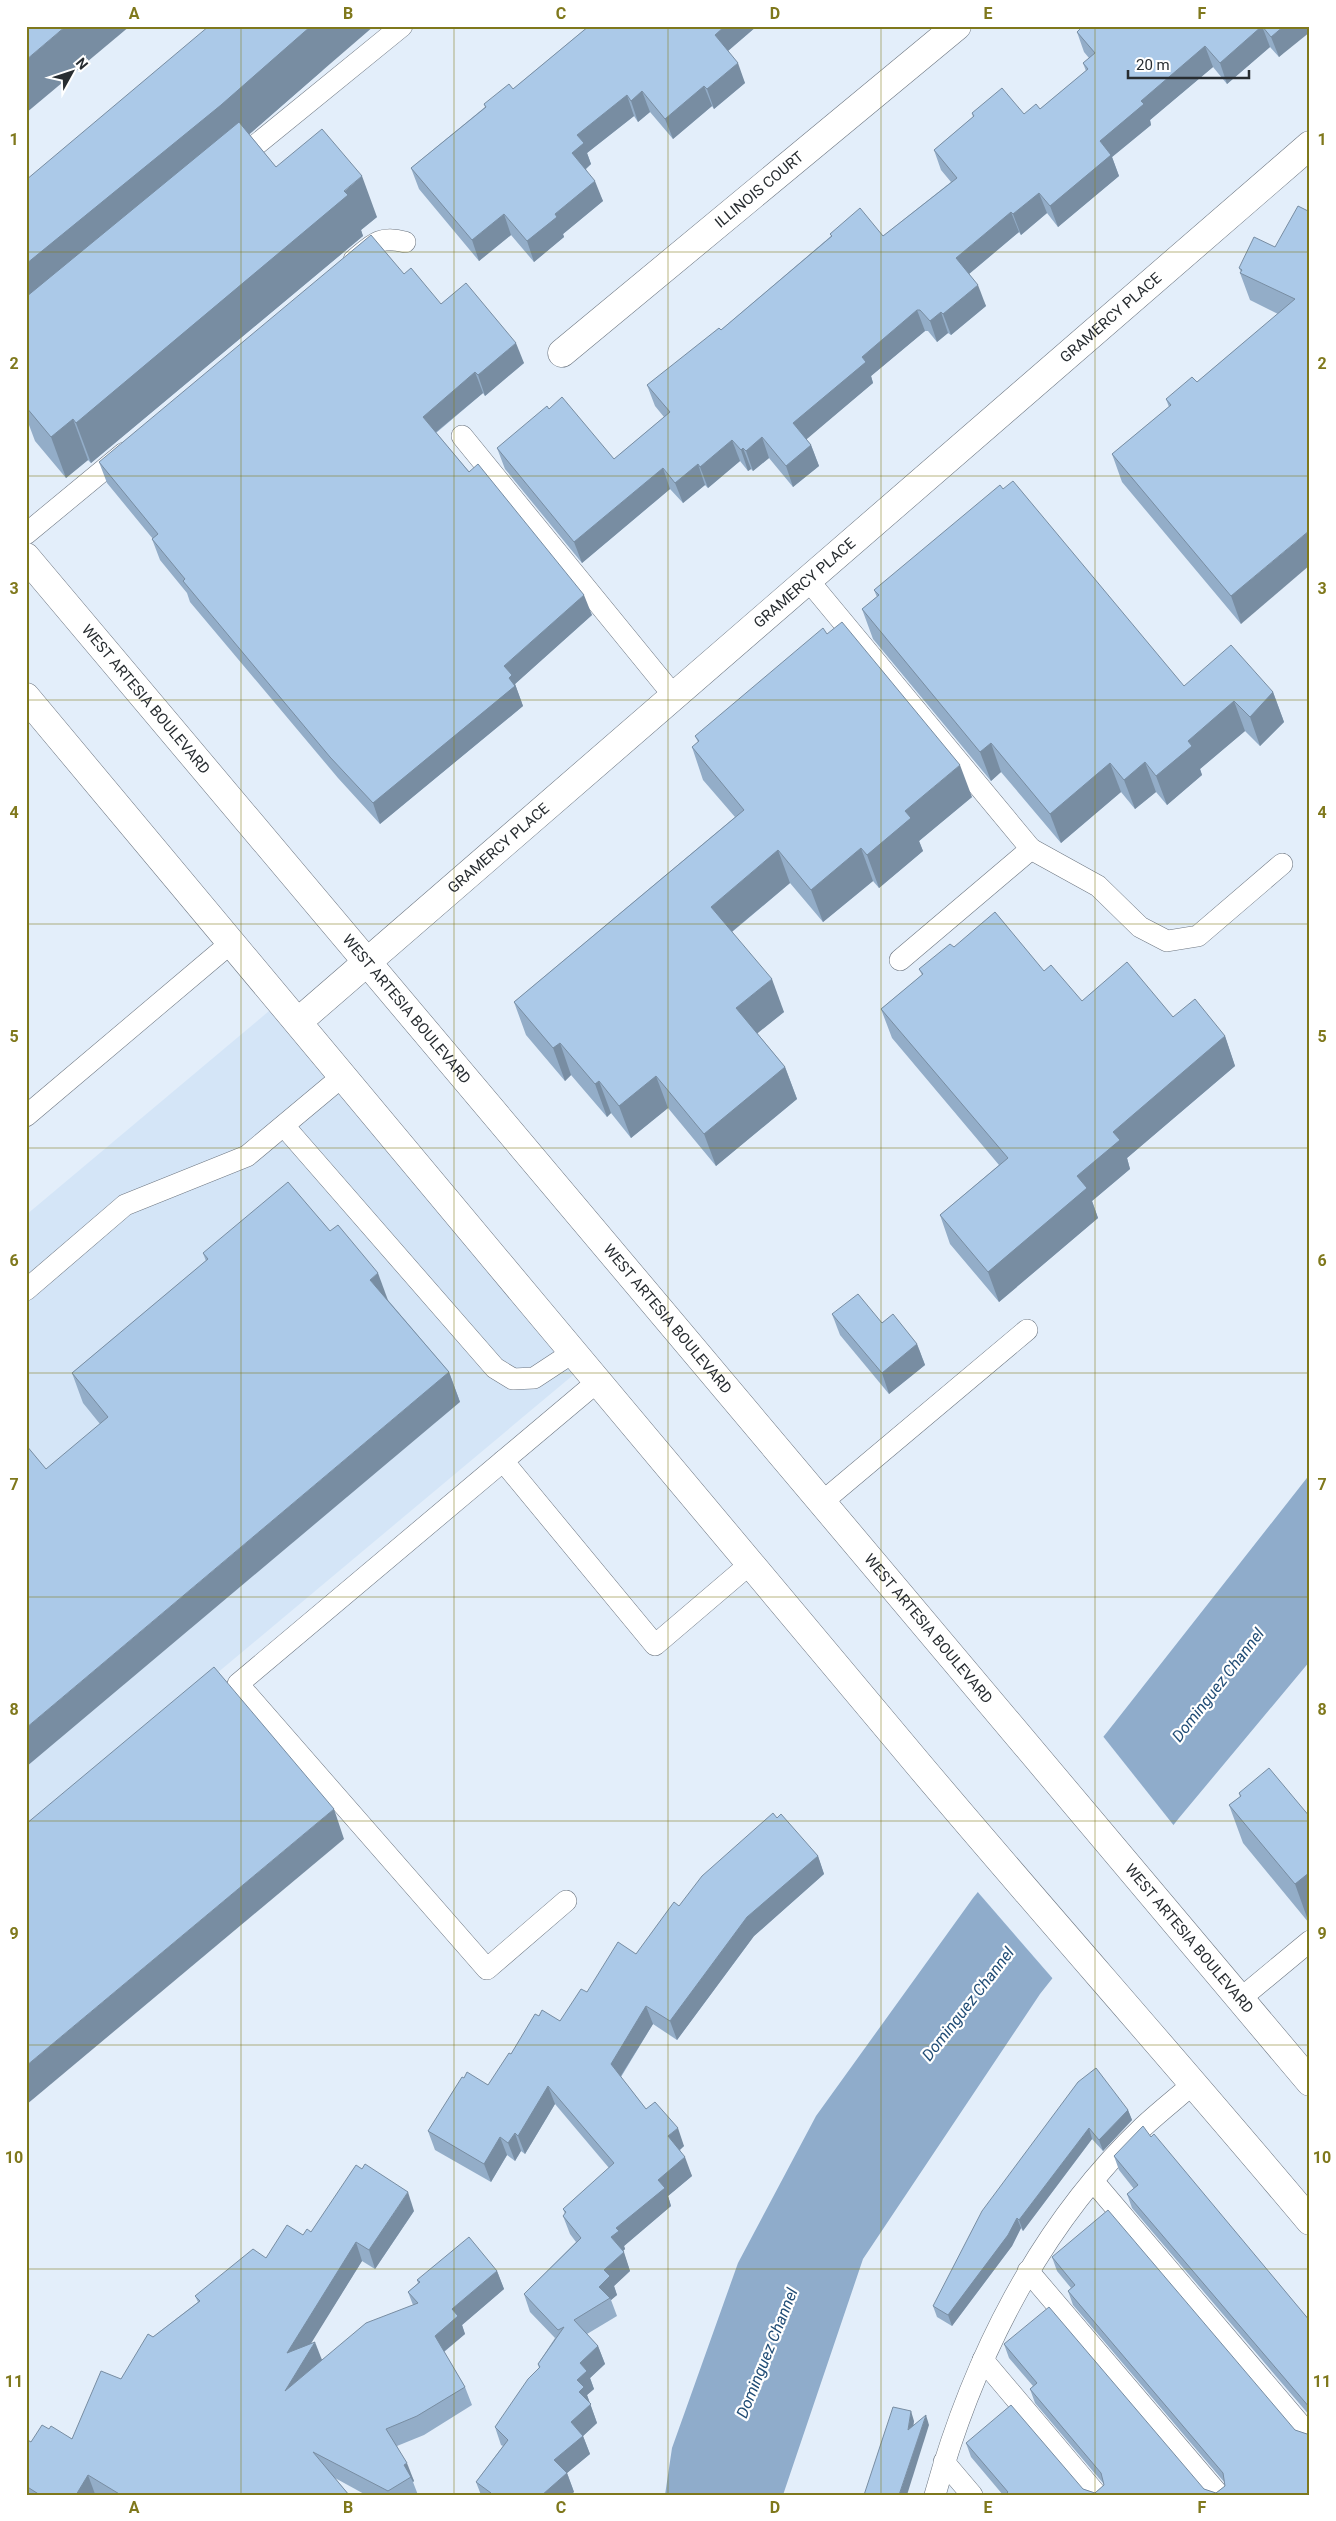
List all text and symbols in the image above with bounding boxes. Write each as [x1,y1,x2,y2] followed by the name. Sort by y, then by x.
[129,4,140,23] text: A
[343,4,353,23] text: B
[556,4,566,23] text: C
[770,4,780,23] text: D
[984,4,993,23] text: E
[1198,4,1207,23] text: F
[48,48,98,98] north arrow
[1128,48,1250,80] scale bar
[73,55,91,73] text: N
[1136,56,1170,74] text: 20 m
[9,130,19,149] text: 1
[1317,130,1327,149] text: 1
[711,148,807,232] street label: ILLINOIS COURT
[1056,269,1165,367] street label: GRAMERCY PLACE
[9,354,19,373] text: 2
[1317,354,1327,373] text: 2
[750,534,859,632] street label: GRAMERCY PLACE
[9,579,19,598] text: 3
[1317,579,1327,598] text: 3
[78,621,214,778] street label: WEST ARTESIA BOULEVARD
[444,799,553,897] street label: GRAMERCY PLACE
[9,803,19,822] text: 4
[1317,803,1327,822] text: 4
[339,931,475,1087] street label: WEST ARTESIA BOULEVARD
[9,1027,19,1046] text: 5
[1317,1027,1327,1046] text: 5
[600,1241,735,1397] street label: WEST ARTESIA BOULEVARD
[9,1251,19,1270] text: 6
[1317,1251,1327,1270] text: 6
[9,1475,19,1494] text: 7
[1317,1475,1327,1494] text: 7
[860,1550,996,1707] street label: WEST ARTESIA BOULEVARD
[1168,1624,1268,1745] water label: Dominguez Channel
[9,1700,19,1719] text: 8
[1317,1700,1327,1719] text: 8
[1121,1860,1257,2017] street label: WEST ARTESIA BOULEVARD
[9,1924,19,1943] text: 9
[1317,1924,1327,1943] text: 9
[918,1943,1018,2064] water label: Dominguez Channel
[5,2148,23,2167] text: 10
[1313,2148,1331,2167] text: 10
[732,2285,802,2421] water label: Dominguez Channel
[5,2372,23,2391] text: 11
[1313,2372,1331,2391] text: 11
[129,2498,140,2517] text: A
[343,2498,353,2517] text: B
[556,2498,566,2517] text: C
[770,2498,780,2517] text: D
[984,2498,993,2517] text: E
[1198,2498,1207,2517] text: F

